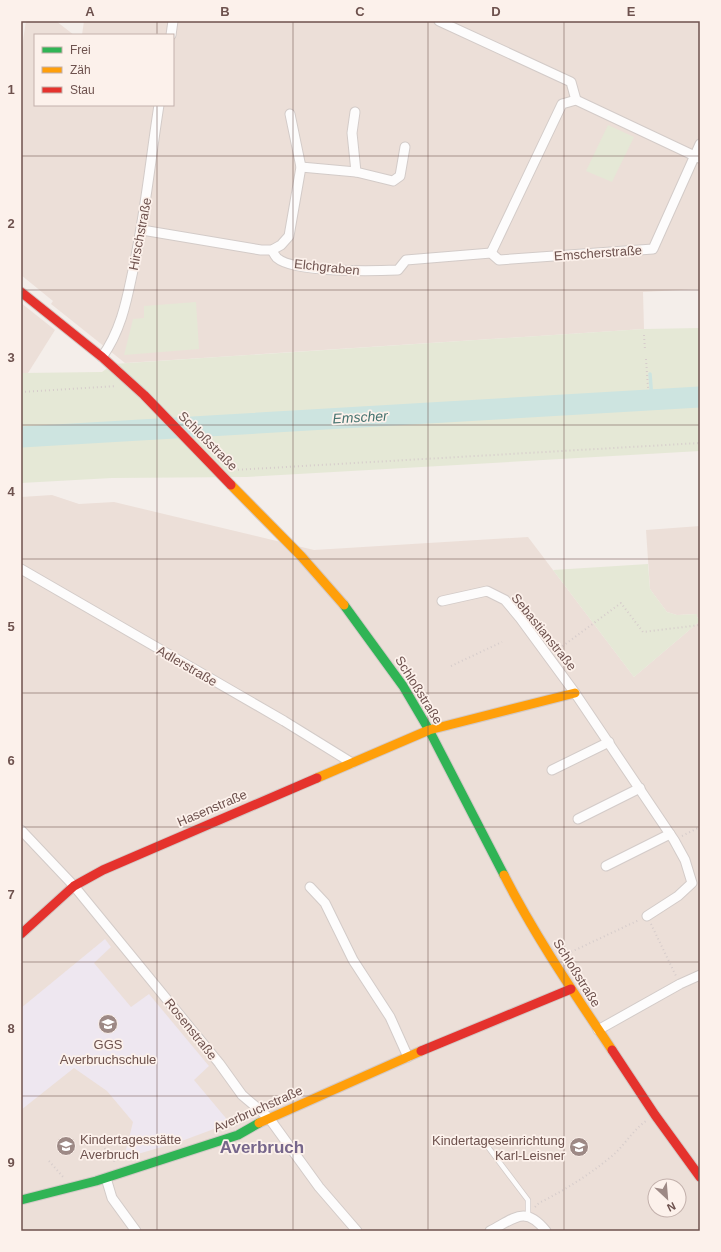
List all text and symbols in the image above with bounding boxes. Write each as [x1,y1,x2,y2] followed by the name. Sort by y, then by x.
[85,4,95,19] text: A
[220,4,230,19] text: B
[355,4,365,19] text: C
[491,4,501,19] text: D
[627,4,636,19] text: E
[34,34,174,106] legend
[70,43,91,57] text: Frei
[70,63,91,77] text: Zäh
[7,82,15,97] text: 1
[70,83,95,97] text: Stau
[126,196,154,272] street label: Hirschstraße
[7,216,15,231] text: 2
[554,242,642,264] street label: Emscherstraße
[294,256,360,278] street label: Elchgraben
[7,350,15,365] text: 3
[332,407,389,426] water label: Emscher
[175,408,241,474] street label: Schloßstraße
[7,484,15,499] text: 4
[508,590,580,674] street label: Sebastianstraße
[7,619,15,634] text: 5
[154,643,220,689] street label: Adlerstraße
[392,653,446,727] street label: Schloßstraße
[7,753,15,768] text: 6
[175,787,249,829] street label: Hasenstraße
[7,887,15,902] text: 7
[550,936,604,1010] street label: Schloßstraße
[162,995,220,1063] street label: Rosenstraße
[97,1013,119,1035] school or university icon: GGS Averbruchschule
[7,1021,15,1036] text: 8
[60,1037,156,1067] place label: GGS Averbruchschule
[211,1083,305,1135] street label: Averbruchstraße
[80,1132,181,1162] place label: Kindertagesstätte Averbruch
[432,1133,566,1163] place label: Kindertageseinrichtung Karl-Leisner
[55,1135,77,1157] school or university icon: Kindertagesstätte Averbruch
[568,1136,590,1158] school or university icon: Kindertageseinrichtung Karl-Leisner
[220,1138,304,1157] district label: Averbruch
[7,1155,15,1170] text: 9
[647,1178,687,1218] north arrow
[665,1200,678,1214] text: N

